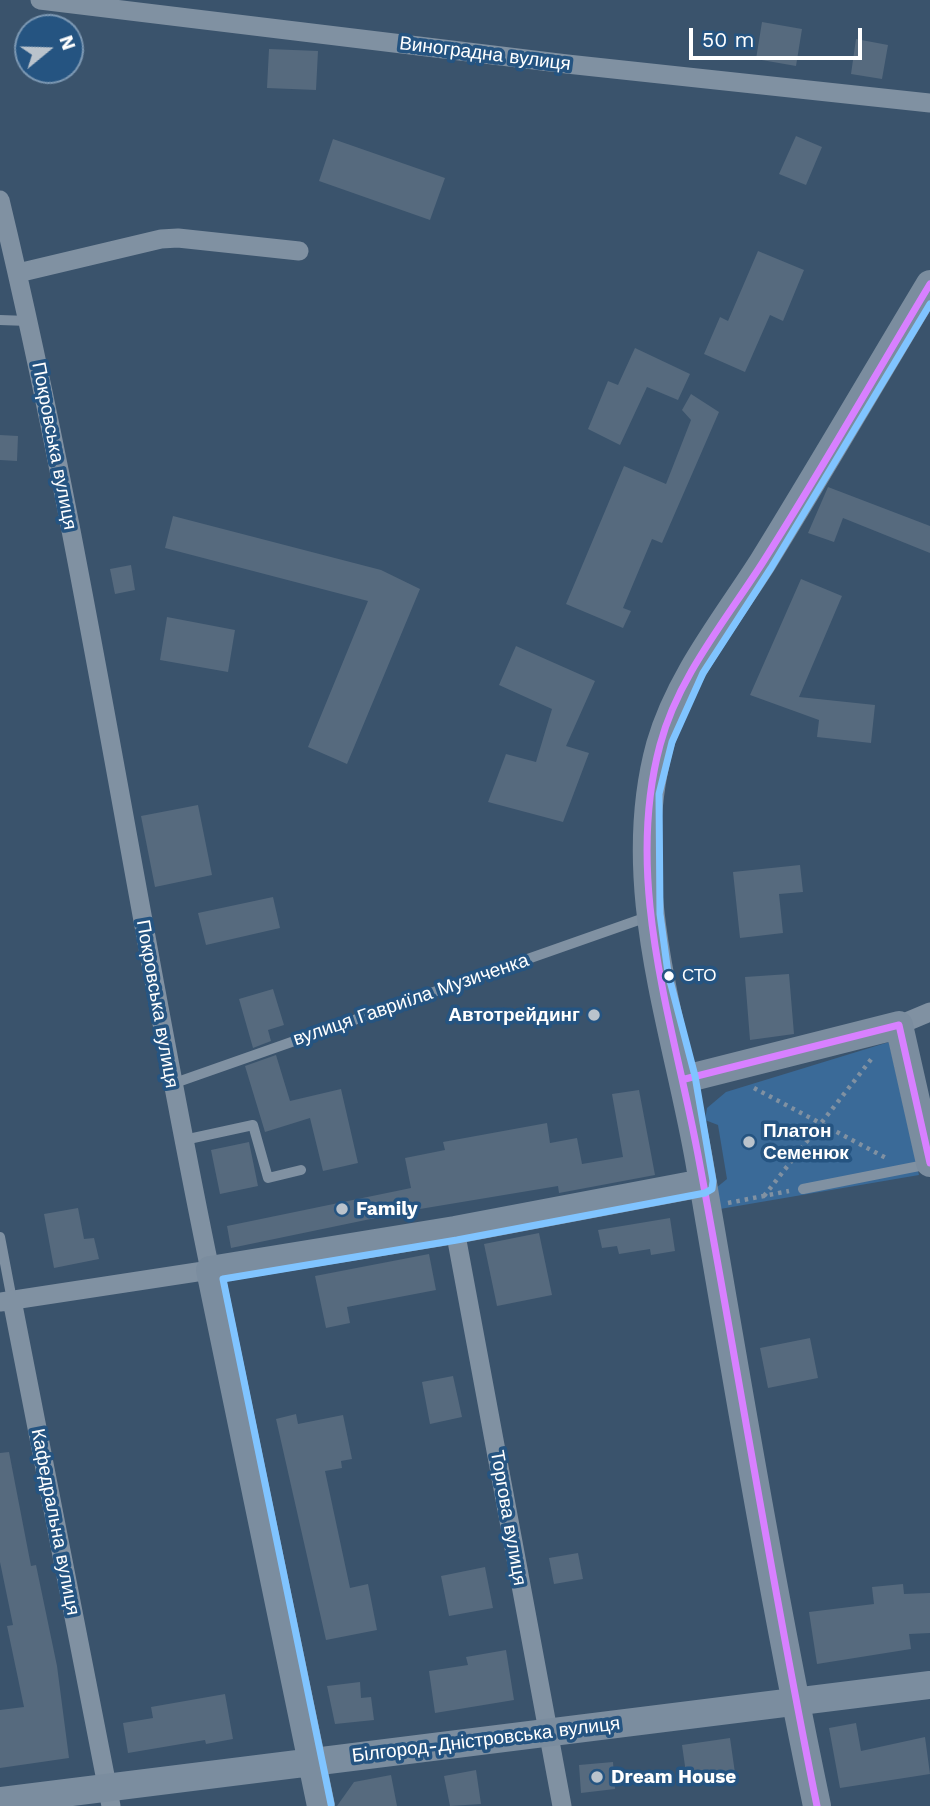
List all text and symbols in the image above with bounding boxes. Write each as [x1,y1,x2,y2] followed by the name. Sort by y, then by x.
[14,14,84,84] north arrow
[692,14,865,58] scale bar
[702,27,754,52] text: 50 m
[54,32,81,53] text: N
[398,32,572,76] street label: Виноградна вулиця
[27,360,81,532] street label: Покровська вулиця
[131,918,183,1090] street label: Покровська вулиця
[290,949,532,1051] street label: вулиця Гавриїла Музиченка
[682,966,717,986] place label: СТО
[662,969,676,983] marker: СТО
[448,1004,580,1026] place label: Автотрейдинг
[586,1007,602,1023] marker: Автотрейдинг
[763,1120,849,1164] place label: Платон Семенюк
[741,1134,757,1150] marker: Платон Семенюк
[356,1198,418,1220] place label: Family
[334,1201,350,1217] marker: Family
[26,1427,84,1617] street label: Кафедральна вулиця
[485,1449,531,1587] street label: Торгова вулиця
[351,1712,621,1768] street label: Білгород-Дністровська вулиця
[611,1766,736,1788] place label: Dream House
[589,1769,605,1785] marker: Dream House

